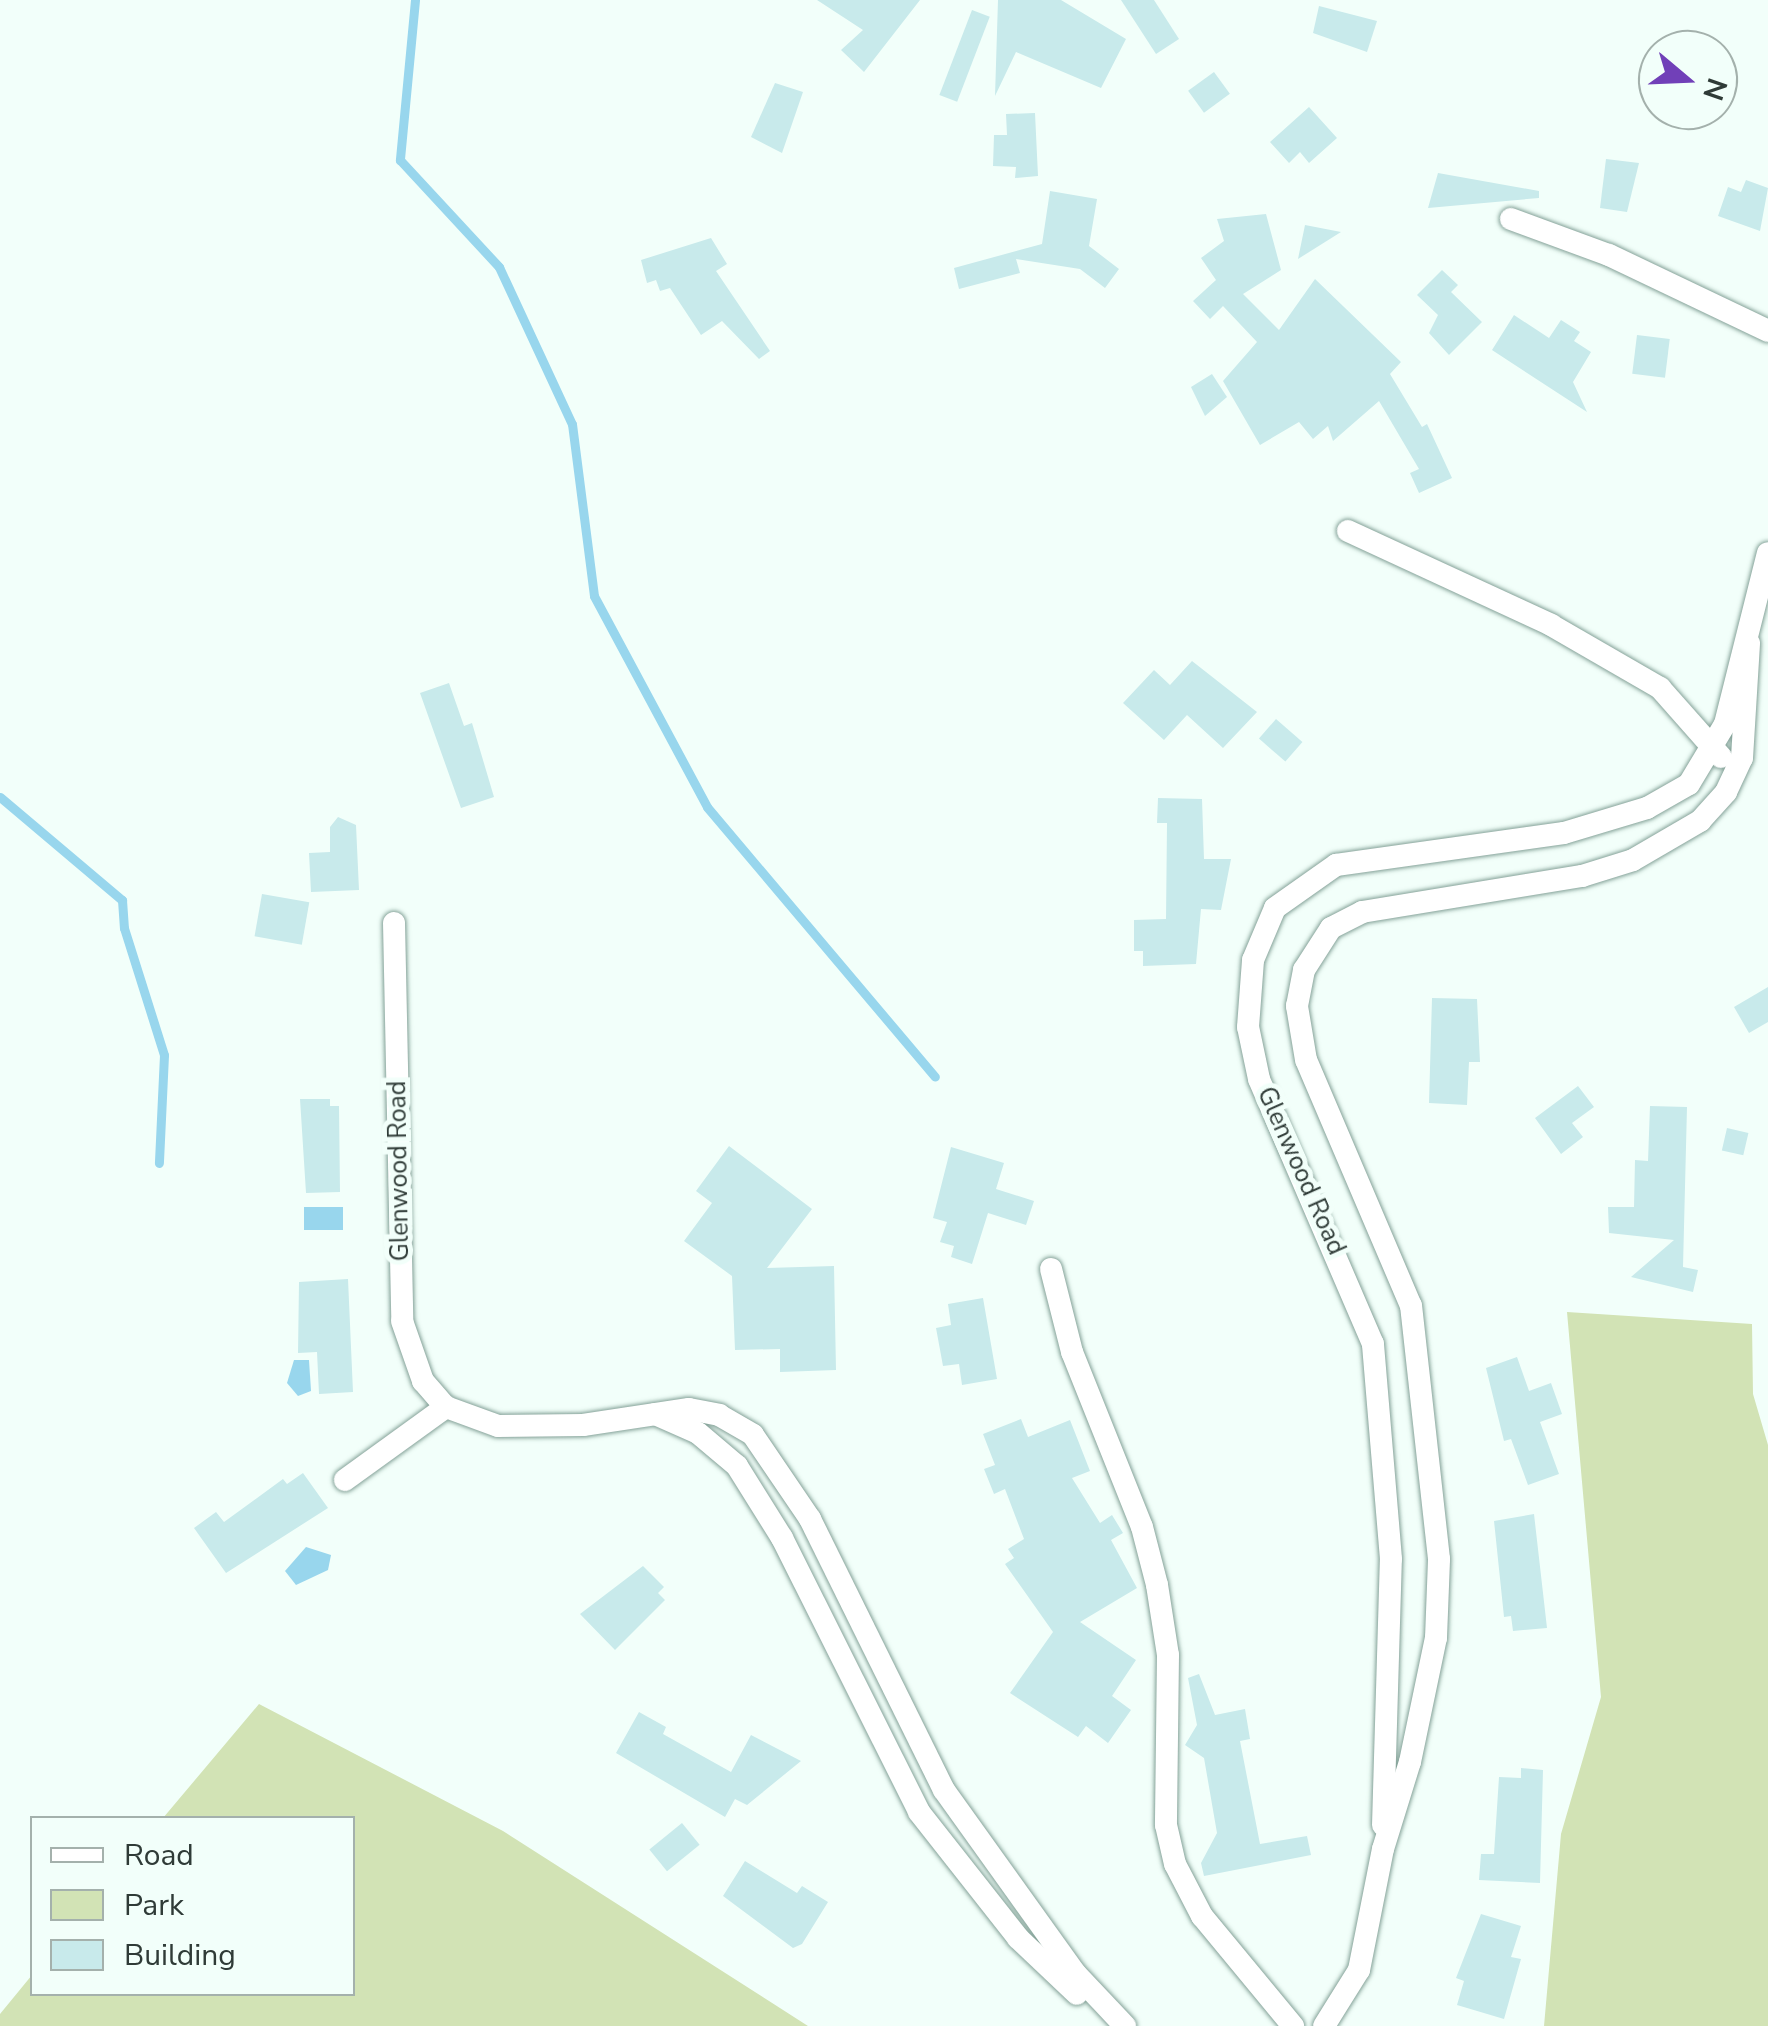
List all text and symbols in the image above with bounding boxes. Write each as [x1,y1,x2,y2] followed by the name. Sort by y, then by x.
[1638,30,1738,130] north arrow
[1693,73,1736,105] text: N
[382,1080,416,1262] street label: Glenwood Road
[1251,1082,1351,1260] street label: Glenwood Road
[30,1816,355,1996] legend
[124,1835,194,1876] text: Road
[124,1885,184,1926] text: Park
[124,1935,236,1976] text: Building

